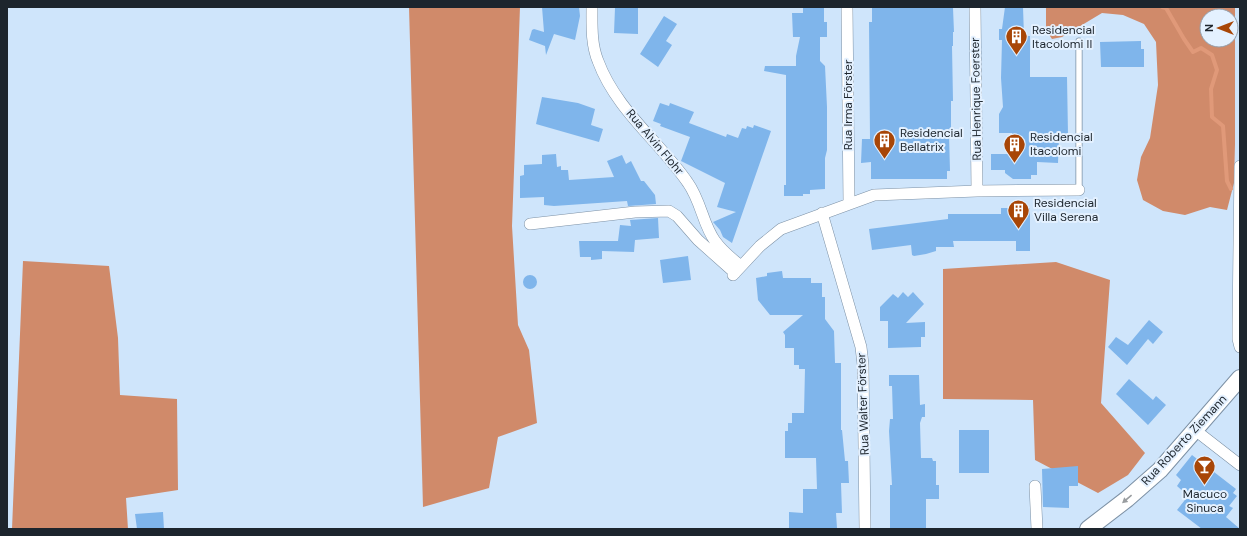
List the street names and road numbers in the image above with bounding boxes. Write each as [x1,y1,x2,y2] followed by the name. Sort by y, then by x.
[967,37,985,161] street label: Rua Henrique Foerster
[840,59,856,150] street label: Rua Irma Förster
[623,106,688,179] street label: Rua Alvin Flohr
[853,352,873,455] street label: Rua Walter Förster
[1138,391,1230,489] street label: Rua Roberto Ziemann

